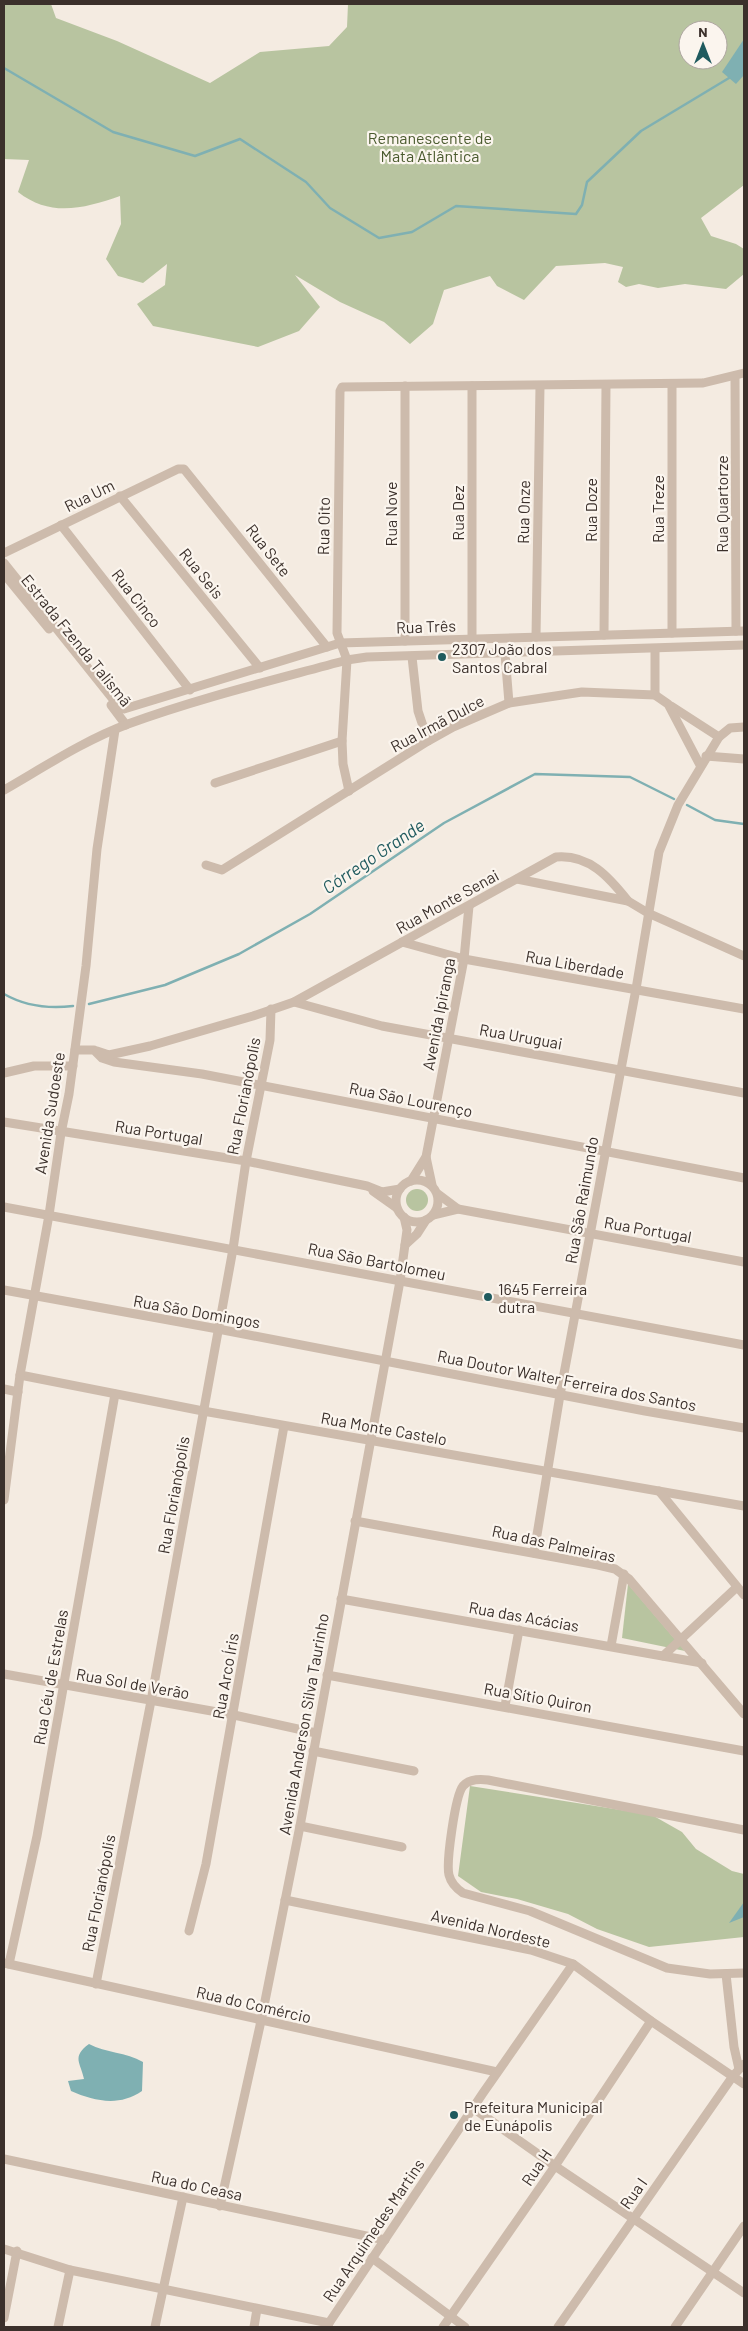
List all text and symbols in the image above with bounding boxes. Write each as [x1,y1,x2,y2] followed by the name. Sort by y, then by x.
[678,20,728,70] north arrow
[698,23,708,40] text: N
[368,128,492,165] park label: Remanescente de Mata Atlântica
[712,455,731,553] street label: Rua Quartorze
[61,475,117,515] street label: Rua Um
[648,475,667,543] street label: Rua Treze
[581,478,600,542] street label: Rua Doze
[513,480,533,544] street label: Rua Onze
[381,482,400,546] street label: Rua Nove
[448,485,467,541] street label: Rua Dez
[313,497,333,555] street label: Rua Oito
[243,520,295,580] street label: Rua Sete
[176,544,228,602] street label: Rua Seis
[108,565,166,631] street label: Rua Cinco
[18,570,136,710] street label: Estrada Fzenda Talismã
[396,615,456,637] street label: Rua Três
[452,639,552,676] place label: 2307 João dos Santos Cabral
[436,651,448,663] marker: 2307 João dos Santos Cabral
[387,690,487,756] street label: Rua Irmã Dulce
[318,814,428,898] water label: Córrego Grande
[392,865,502,937] street label: Rua Monte Senai
[524,946,626,982] street label: Rua Liberdade
[418,956,458,1072] street label: Avenida Ipiranga
[478,1019,564,1053] street label: Rua Uruguai
[222,1036,264,1156] street label: Rua Florianópolis
[30,1051,68,1175] street label: Avenida Sudoeste
[348,1078,474,1120] street label: Rua São Lourenço
[114,1116,204,1148] street label: Rua Portugal
[560,1135,602,1265] street label: Rua São Raimundo
[603,1212,693,1246] street label: Rua Portugal
[306,1238,448,1284] street label: Rua São Bartolomeu
[498,1279,587,1316] place label: 1645 Ferreira dutra
[132,1290,262,1332] street label: Rua São Domingos
[482,1291,494,1303] marker: 1645 Ferreira dutra
[436,1346,698,1414] street label: Rua Doutor Walter Ferreira dos Santos
[319,1408,449,1448] street label: Rua Monte Castelo
[153,1435,193,1555] street label: Rua Florianópolis
[490,1521,618,1565] street label: Rua das Palmeiras
[467,1597,581,1635] street label: Rua das Acácias
[29,1608,71,1746] street label: Rua Céu de Estrelas
[274,1612,332,1836] street label: Avenida Anderson Silva Taurinho
[208,1631,242,1721] street label: Rua Arco Íris
[75,1664,191,1702] street label: Rua Sol de Verão
[483,1678,593,1716] street label: Rua Sítio Quiron
[77,1833,119,1953] street label: Rua Florianópolis
[429,1905,553,1951] street label: Avenida Nordeste
[195,1982,313,2026] street label: Rua do Comércio
[464,2097,603,2134] place label: Prefeitura Municipal de Eunápolis
[448,2109,460,2121] marker: Prefeitura Municipal de Eunápolis
[517,2145,555,2189] street label: Rua H
[318,2155,428,2305] street label: Rua Arquimedes Martins
[150,2166,244,2204] street label: Rua do Ceasa
[615,2174,651,2212] street label: Rua I

